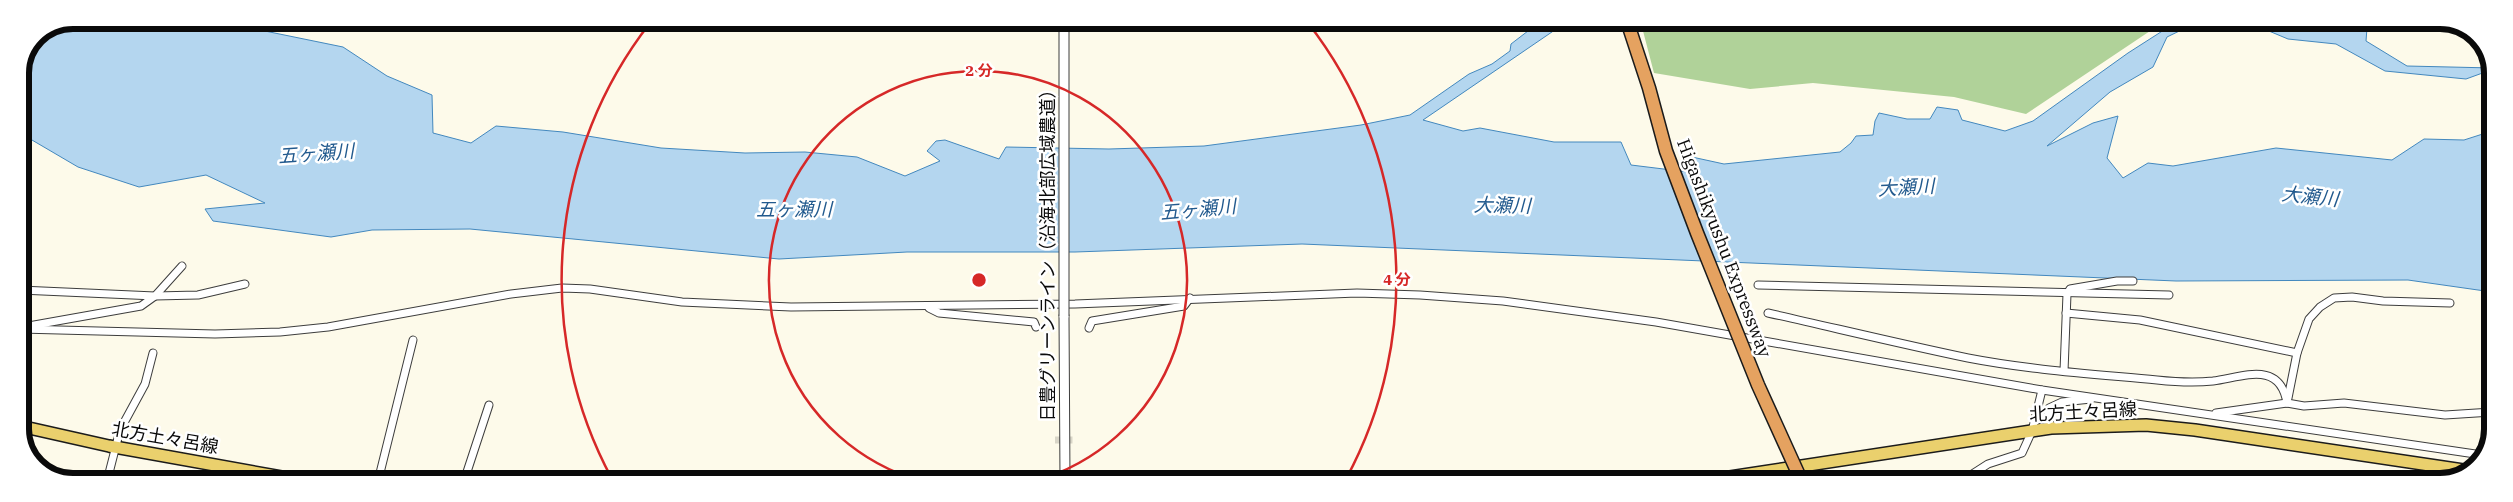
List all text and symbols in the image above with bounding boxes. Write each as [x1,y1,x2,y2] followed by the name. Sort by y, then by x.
[965,61,993,80] text: 2 分
[1036,80,1059,422] street label: 日豊グリーンライン（沿海北部広域農道）
[1672,135,1777,361] street label: Higashikyushu Expressway
[277,138,357,168] water label: 五ヶ瀬川
[1877,173,1937,200] water label: 大瀬川
[2280,181,2342,211] water label: 大瀬川
[1473,193,1533,218] water label: 大瀬川
[1159,194,1239,224] water label: 五ヶ瀬川
[756,197,834,221] water label: 五ヶ瀬川
[1383,270,1411,289] text: 4 分
[970,271,988,289] centre of rings
[2028,397,2138,426] street label: 北方土々呂線
[110,417,220,458] street label: 北方土々呂線

